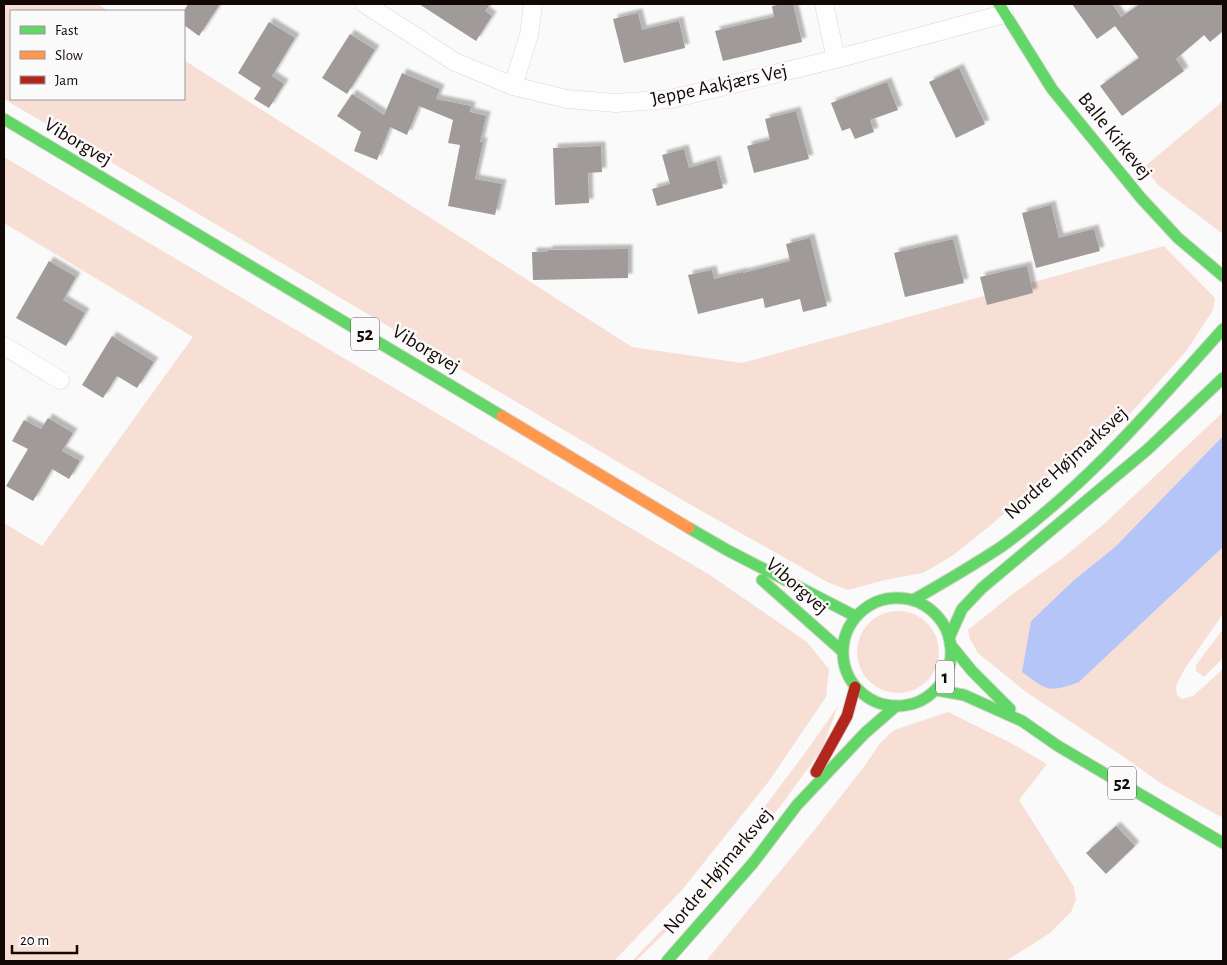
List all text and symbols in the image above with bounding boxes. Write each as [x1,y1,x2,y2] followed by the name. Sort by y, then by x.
[10,10,185,100] legend
[55,23,79,38] text: Fast
[55,48,83,63] text: Slow
[649,61,789,109] street label: Jeppe Aakjærs Vej
[55,73,78,88] text: Jam
[1074,89,1156,183] street label: Balle Kirkevej
[41,114,115,170] street label: Viborgvej
[351,318,379,350] road number: 52
[389,321,463,377] street label: Viborgvej
[1001,403,1131,523] street label: Nordre Højmarksvej
[762,554,832,618] street label: Viborgvej
[936,660,954,694] road number: 1
[1108,766,1136,800] road number: 52
[660,804,776,938] street label: Nordre Højmarksvej
[12,922,78,954] scale bar
[20,933,49,948] text: 20 m

